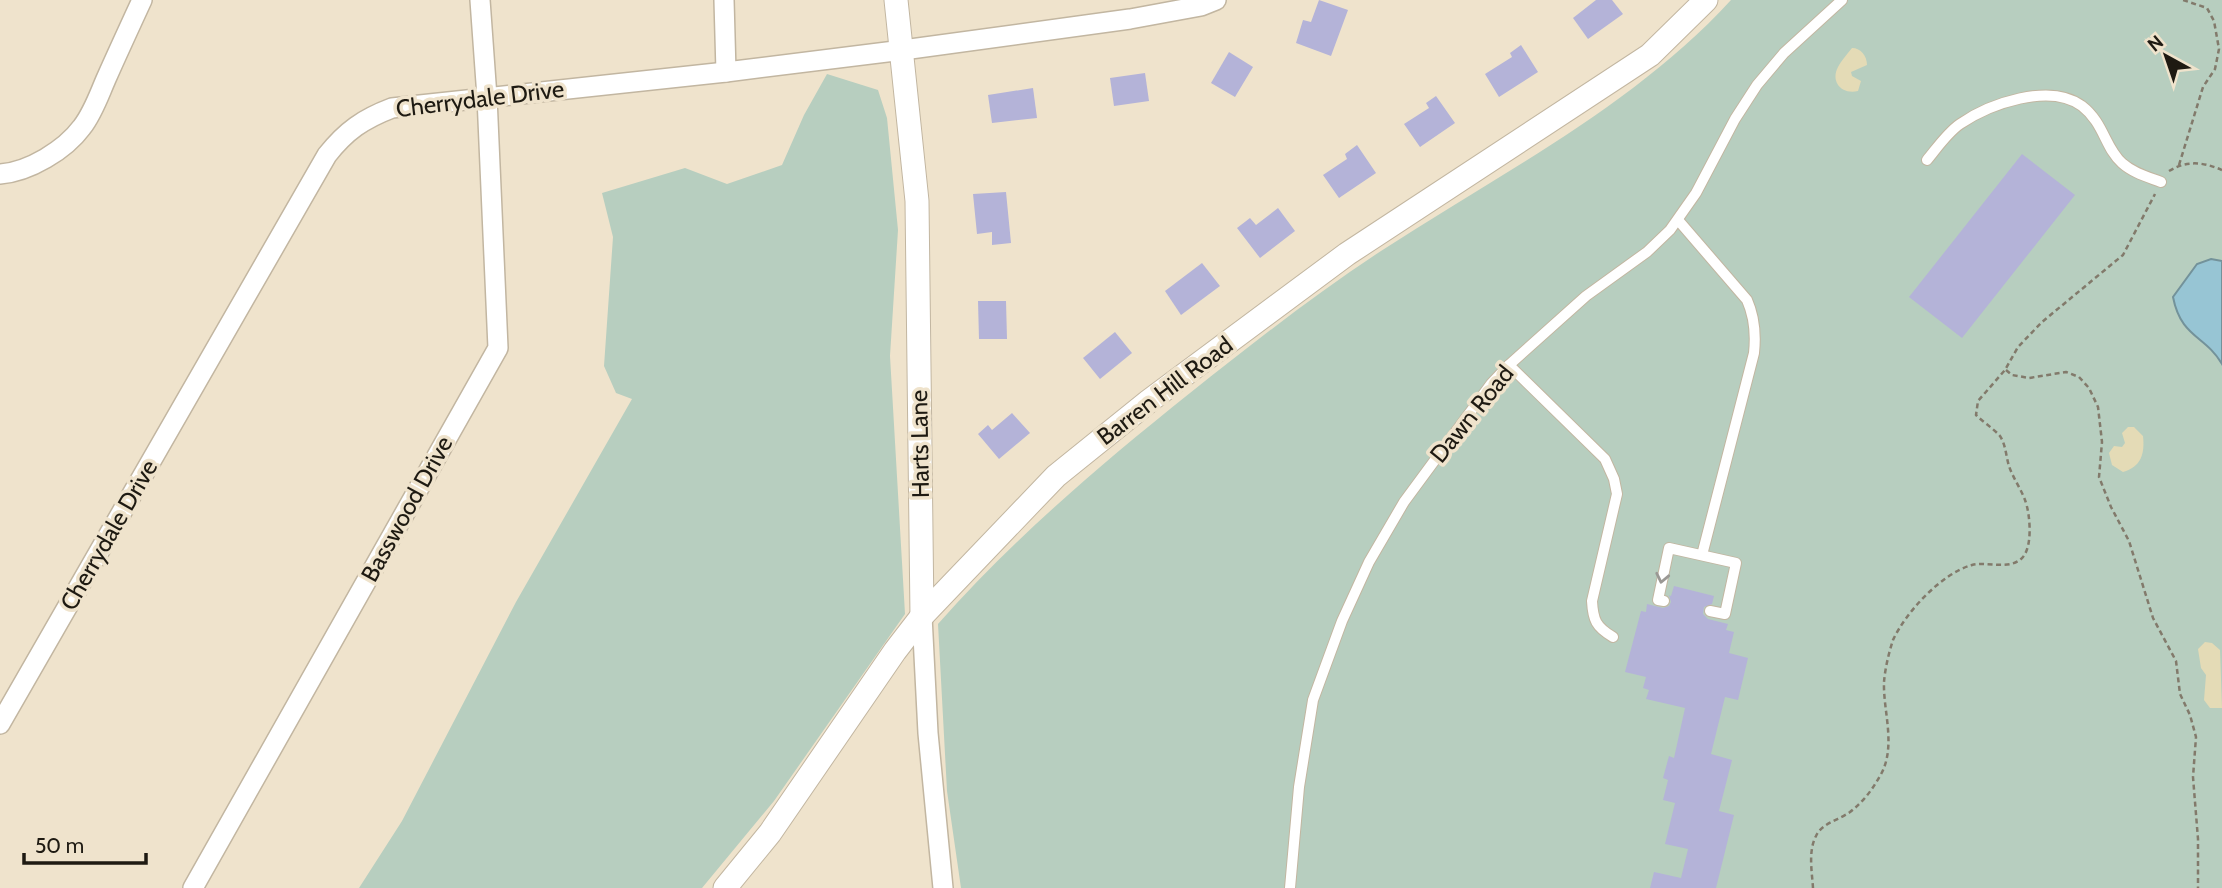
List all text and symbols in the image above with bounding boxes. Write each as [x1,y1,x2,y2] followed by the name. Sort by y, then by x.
[2131,21,2201,91] north arrow
[2143,30,2168,56] text: N
[394,74,566,123] street label: Cherrydale Drive
[1091,330,1238,451] street label: Barren Hill Road
[1424,359,1520,468] street label: Dawn Road
[904,390,935,498] street label: Harts Lane
[355,431,459,587] street label: Basswood Drive
[54,454,163,615] street label: Cherrydale Drive
[1656,572,1671,584] one-way arrow
[24,822,147,866] scale bar
[35,833,84,858] text: 50 m

